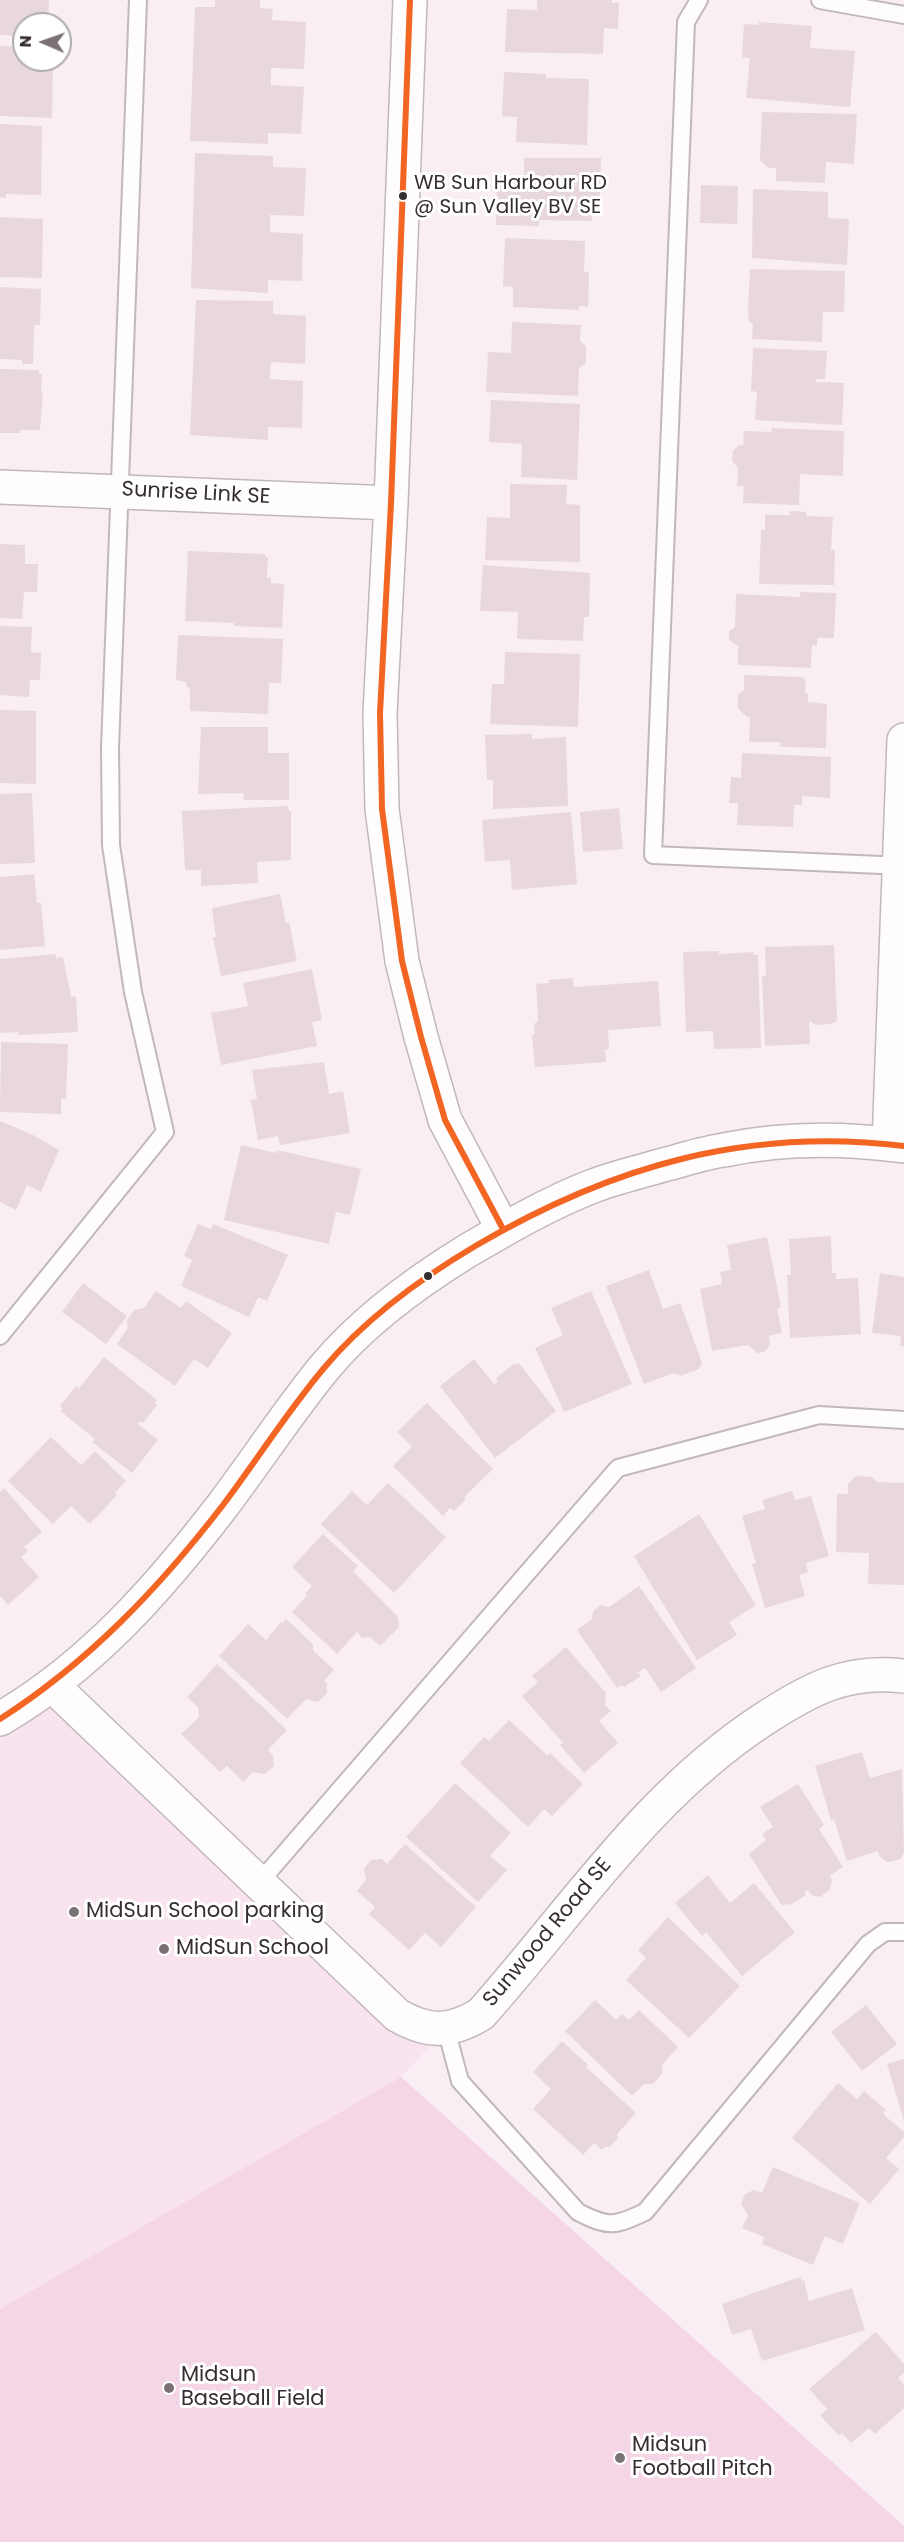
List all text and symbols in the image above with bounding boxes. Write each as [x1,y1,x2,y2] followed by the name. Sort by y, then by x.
[12,12,72,72] north arrow
[14,35,37,48] text: N
[414,172,607,219] place label: WB Sun Harbour RD @ Sun Valley BV SE
[397,190,409,202] marker: WB Sun Harbour RD @ Sun Valley BV SE
[121,478,271,510] street label: Sunrise Link SE
[422,1270,434,1282] unlabelled marker
[478,1853,618,2013] street label: Sunwood Road SE
[86,1899,324,1925] place label: MidSun School parking
[67,1905,81,1919] marker: MidSun School parking
[176,1936,329,1962] place label: MidSun School
[157,1942,171,1956] marker: MidSun School
[181,2363,325,2413] place label: Midsun Baseball Field
[162,2381,176,2395] marker: Midsun Baseball Field
[632,2433,773,2483] place label: Midsun Football Pitch
[613,2451,627,2465] marker: Midsun Football Pitch

